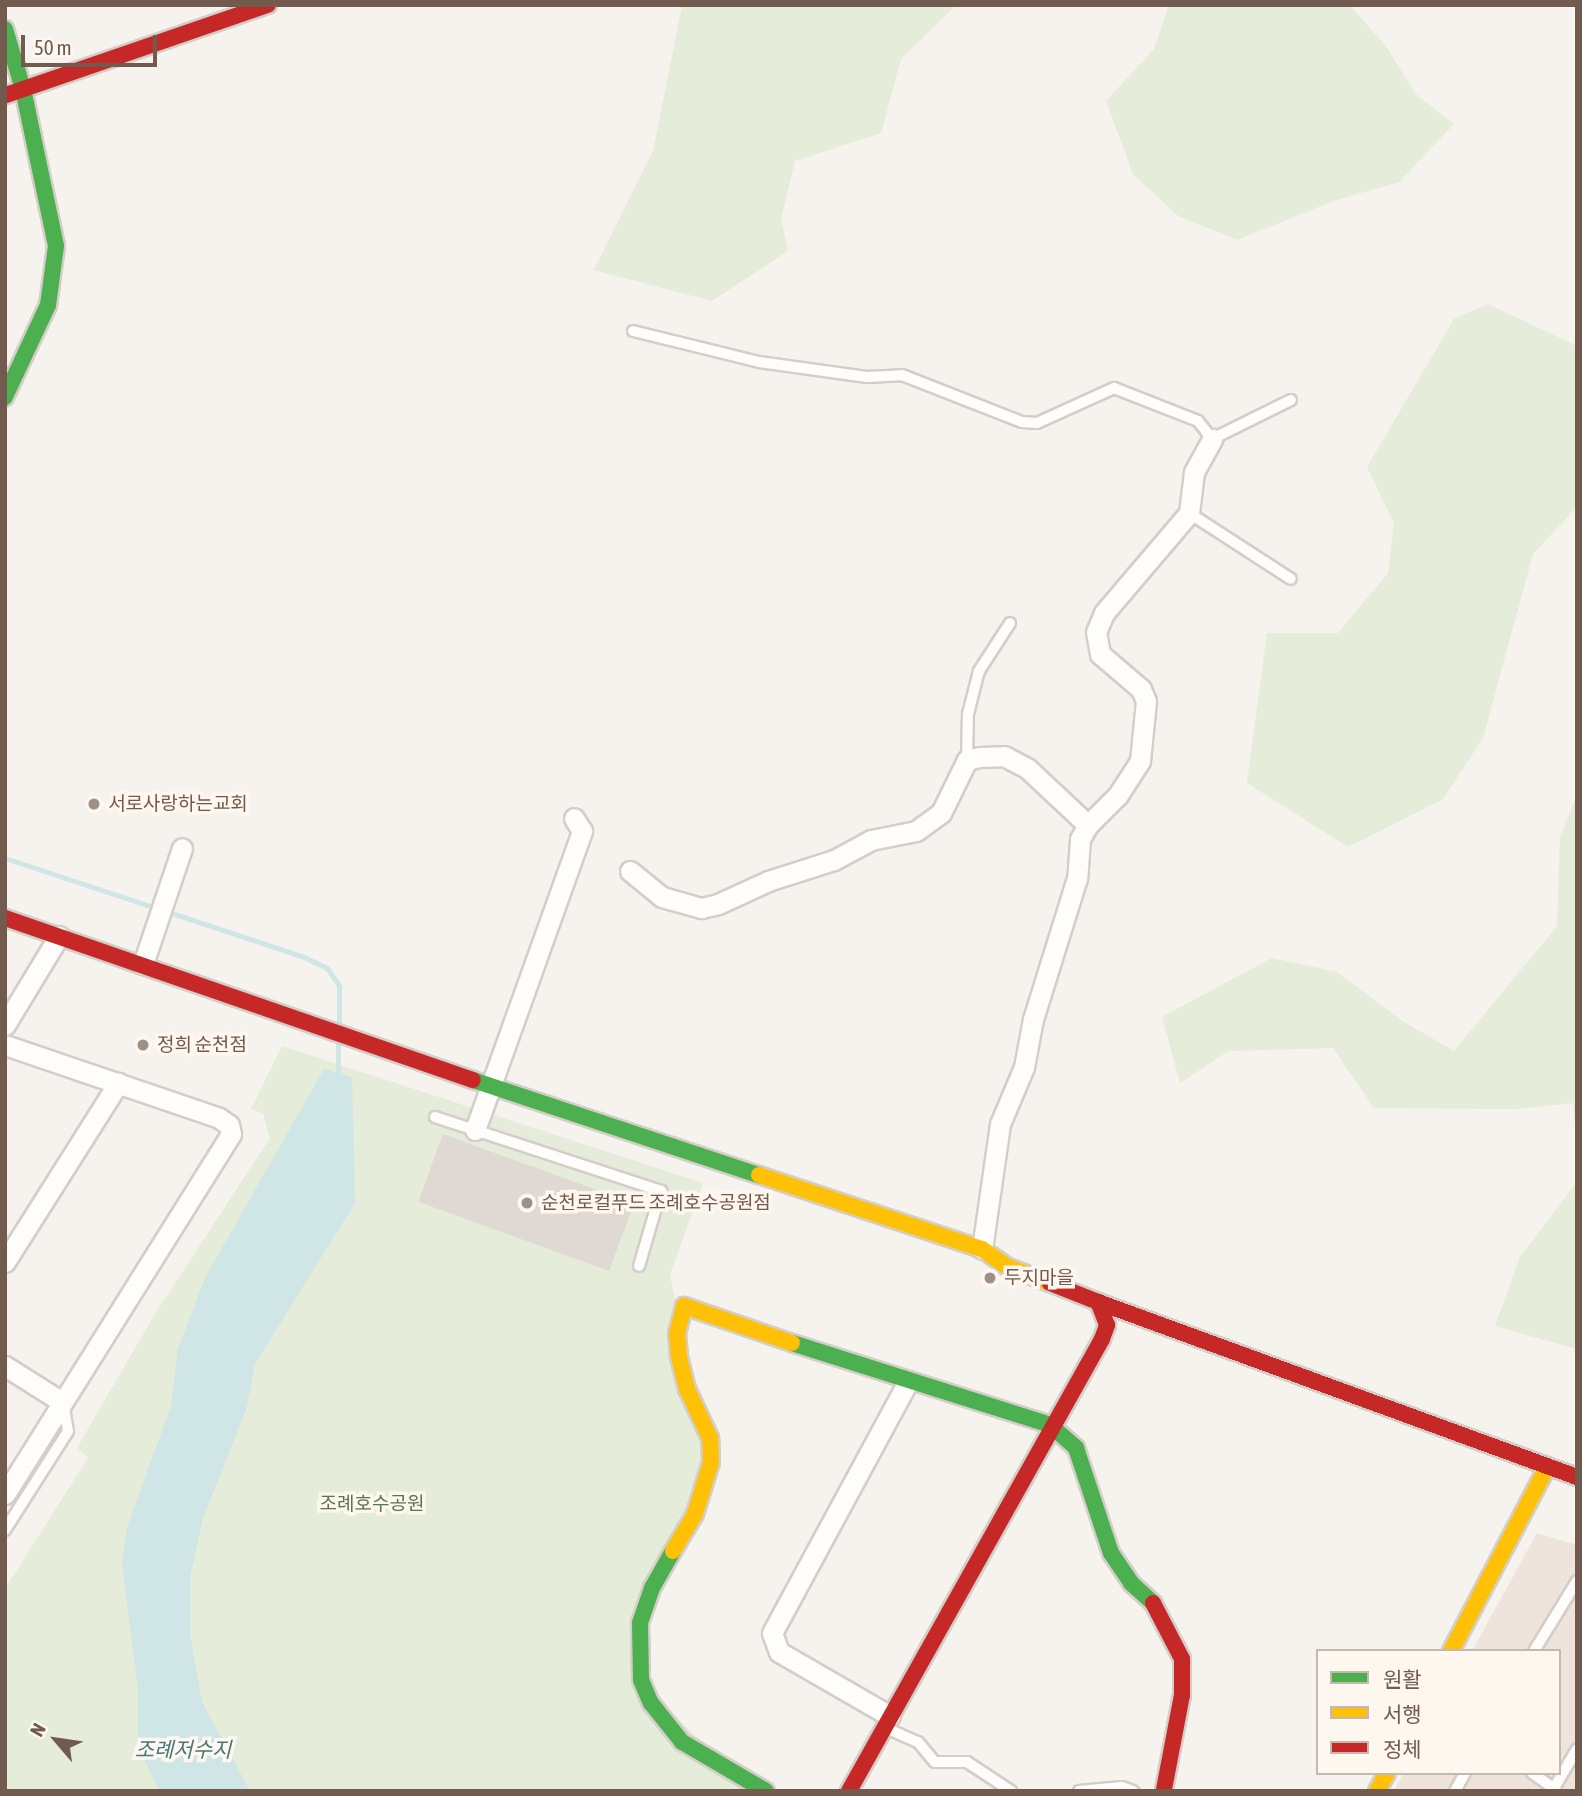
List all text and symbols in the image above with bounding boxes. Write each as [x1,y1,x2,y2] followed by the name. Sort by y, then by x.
[24,21,161,65] scale bar
[34,35,72,59] text: 50 m
[108,793,248,815] place label: 서로사랑하는교회
[86,796,102,812] marker: 서로사랑하는교회
[157,1034,247,1056] place label: 정희 순천점
[135,1037,151,1053] marker: 정희 순천점
[541,1192,771,1214] place label: 순천로컬푸드 조례호수공원점
[519,1195,535,1211] marker: 순천로컬푸드 조례호수공원점
[1004,1267,1074,1289] place label: 두지마을
[982,1270,998,1286] marker: 두지마을
[320,1493,424,1515] park label: 조례호수공원
[1316,1649,1561,1775] legend
[1383,1667,1422,1691] text: 원활
[1383,1702,1422,1726] text: 서행
[21,1705,91,1775] north arrow
[25,1720,50,1740] text: N
[135,1736,231,1762] water label: 조례저수지
[1383,1737,1422,1761] text: 정체

